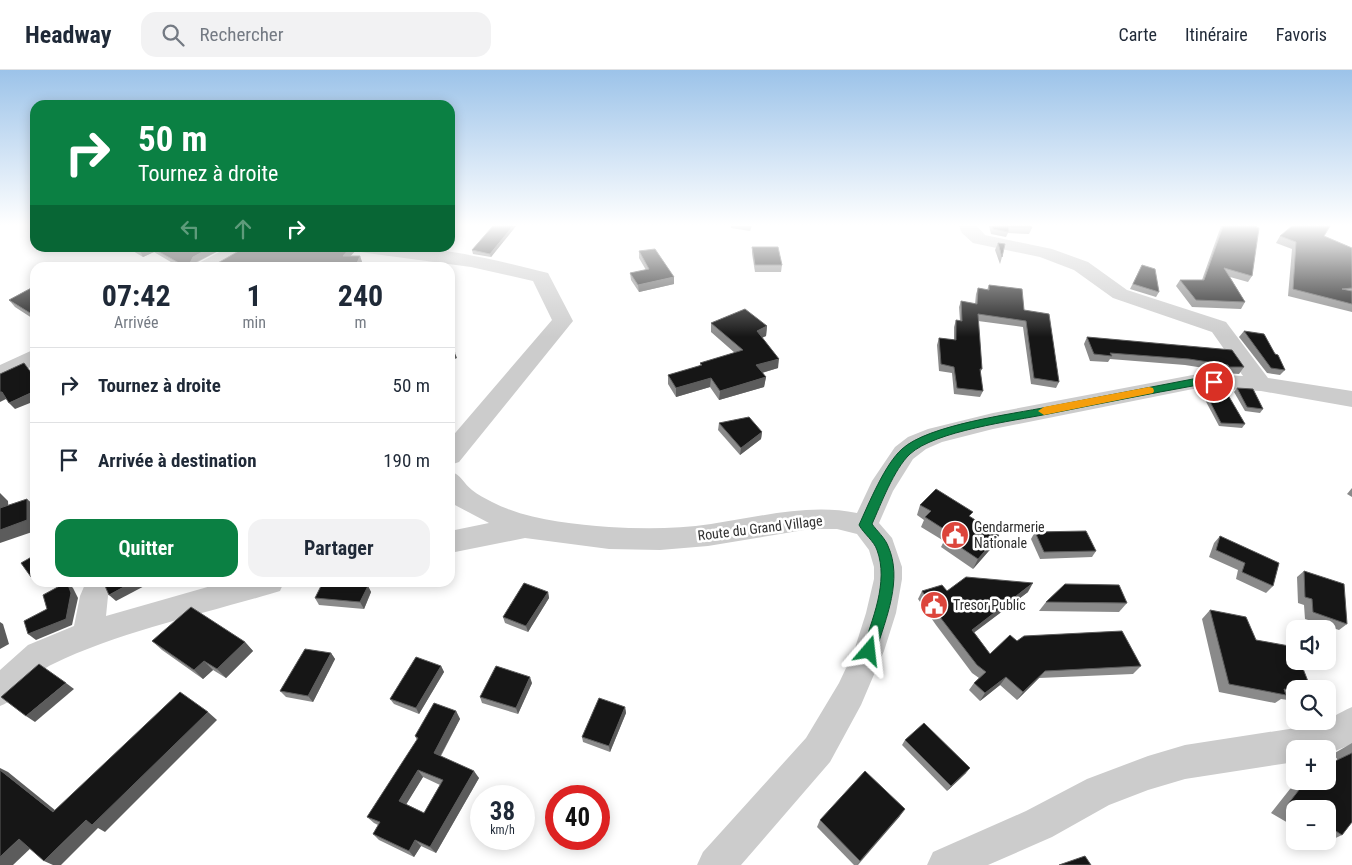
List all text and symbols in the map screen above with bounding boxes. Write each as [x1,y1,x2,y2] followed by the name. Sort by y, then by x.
[141,12,491,57] search box
[25,21,111,49] text: Headway
[159,21,187,49] icon: search
[199,23,284,46] text: Rechercher
[1118,24,1157,45] text: Carte
[1185,24,1248,45] text: Itinéraire
[1276,24,1327,45] text: Favoris
[138,119,207,160] text: 50 m
[55,120,120,185] icon: right
[138,161,278,186] text: Tournez à droite
[176,215,204,243] icon: left
[229,215,257,243] icon: ahead
[282,215,310,243] icon: right
[102,278,171,313] text: 07:42
[247,278,262,313] text: 1
[338,278,383,313] text: 240
[114,313,158,332] text: Arrivée
[242,313,266,332] text: min
[354,313,366,332] text: m
[1193,361,1235,403] pin
[1200,368,1228,396] icon: arrive
[55,371,83,399] icon: right
[98,374,221,397] text: Tournez à droite
[393,374,430,397] text: 50 m
[55,446,83,474] icon: arrive
[98,449,257,472] text: Arrivée à destination
[383,449,430,472] text: 190 m
[697,512,824,544] street label: Route du Grand Village
[55,519,238,577] button: Quitter
[248,519,430,577] button: Partager
[974,519,1045,551] place label: Gendarmerie Nationale
[940,520,970,550] public building icon: Gendarmerie Nationale
[919,590,949,620] public building icon: Tresor Public
[953,597,1026,613] place label: Tresor Public
[1286,620,1336,850] map controls
[1286,620,1336,670] button: sound
[842,624,894,676] position arrow
[1286,680,1336,730] button: search
[1286,740,1336,790] button: +
[545,785,610,850] speed limit sign: 40
[490,797,515,826] text: 38
[1286,800,1336,850] button: −
[490,823,515,837] text: km/h

